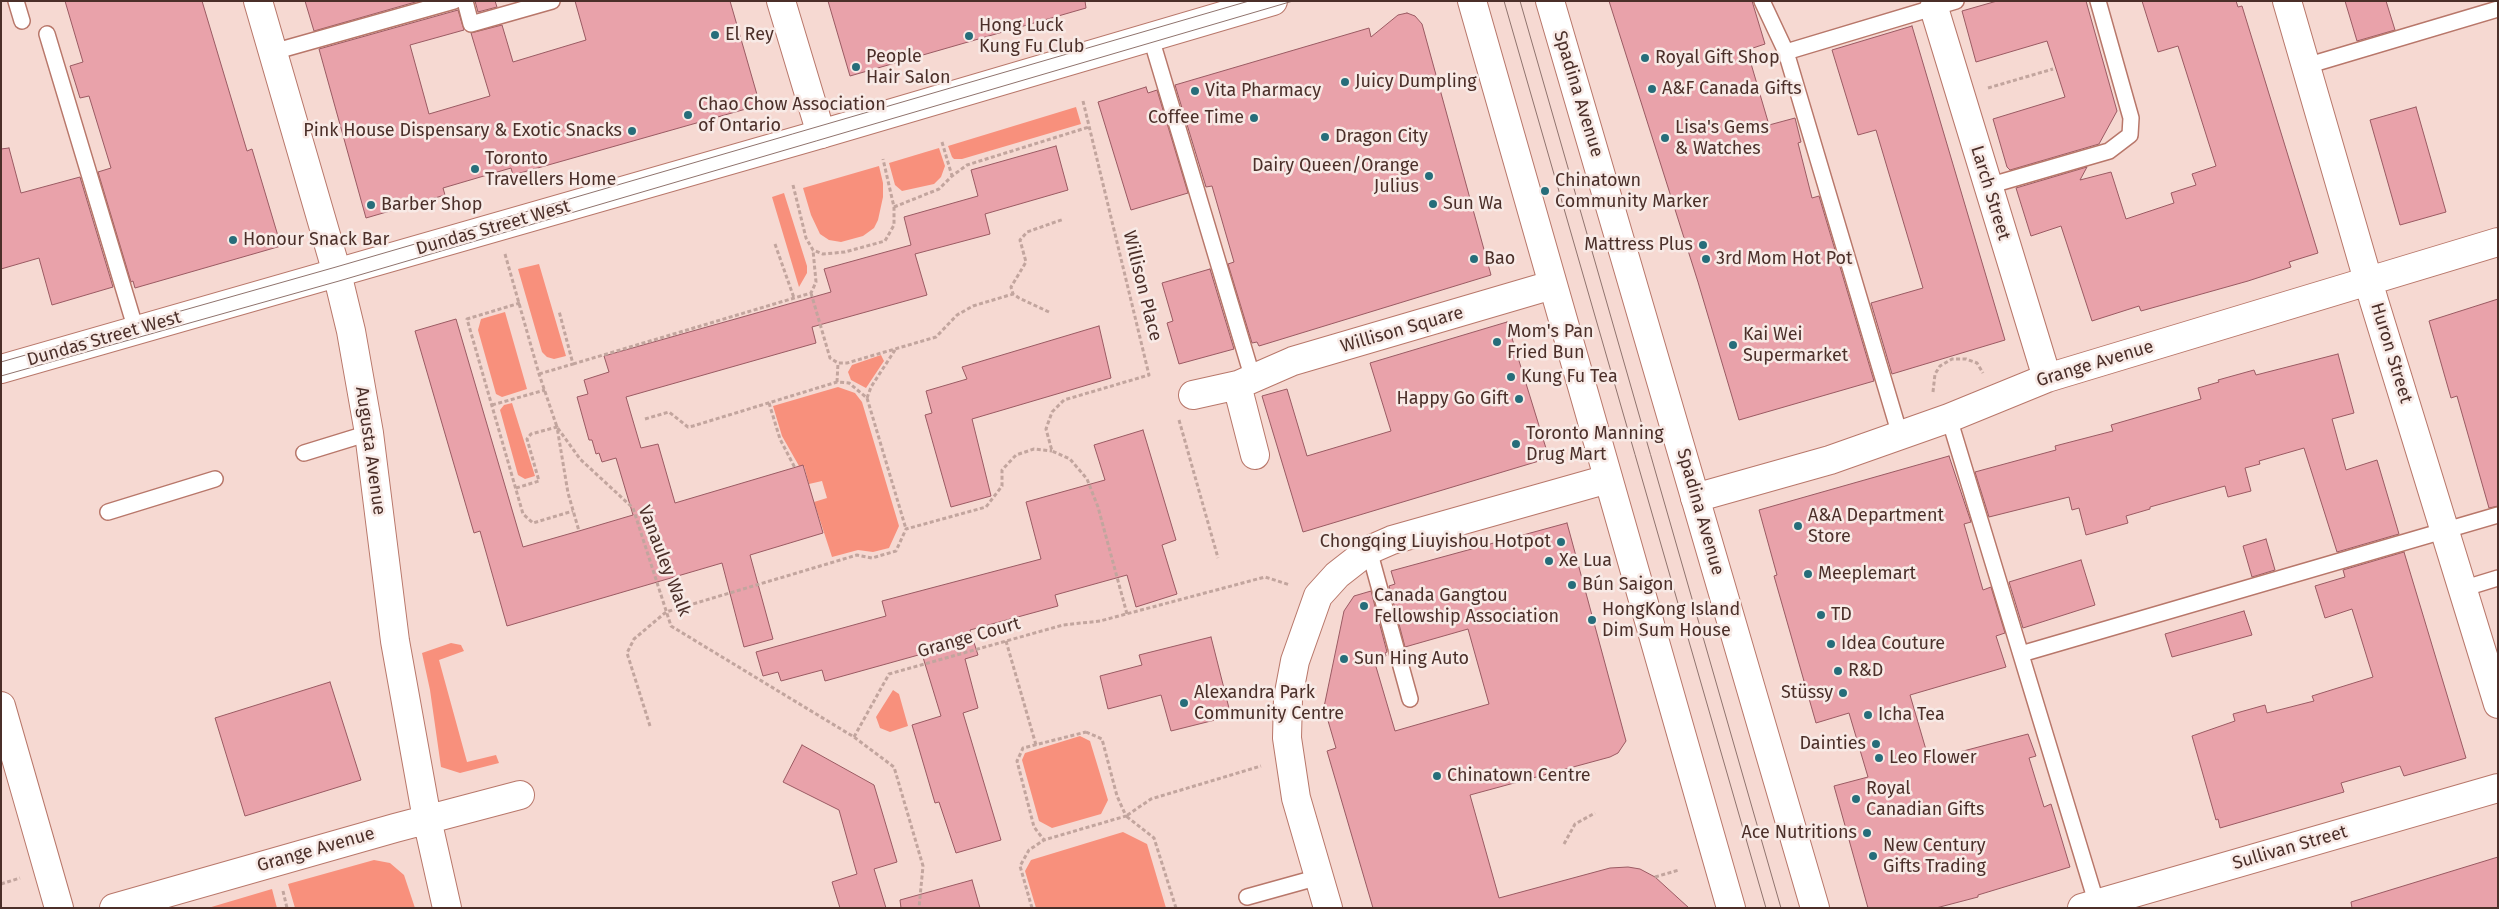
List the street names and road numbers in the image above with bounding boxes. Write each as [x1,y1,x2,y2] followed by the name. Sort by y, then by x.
[1549,28,1607,160] street label: Spadina Avenue
[1965,143,2015,243] street label: Larch Street
[414,196,572,260] street label: Dundas Street West
[1118,229,1166,343] street label: Willison Place
[2365,300,2417,406] street label: Huron Street
[1338,302,1466,358] street label: Willison Square
[25,307,183,371] street label: Dundas Street West
[2034,336,2156,392] street label: Grange Avenue
[350,385,390,517] street label: Augusta Avenue
[1672,446,1728,578] street label: Spadina Avenue
[633,503,695,619] street label: Vanauley Walk
[915,613,1023,663] street label: Grange Court
[2230,821,2350,875] street label: Sullivan Street
[255,823,377,877] street label: Grange Avenue

